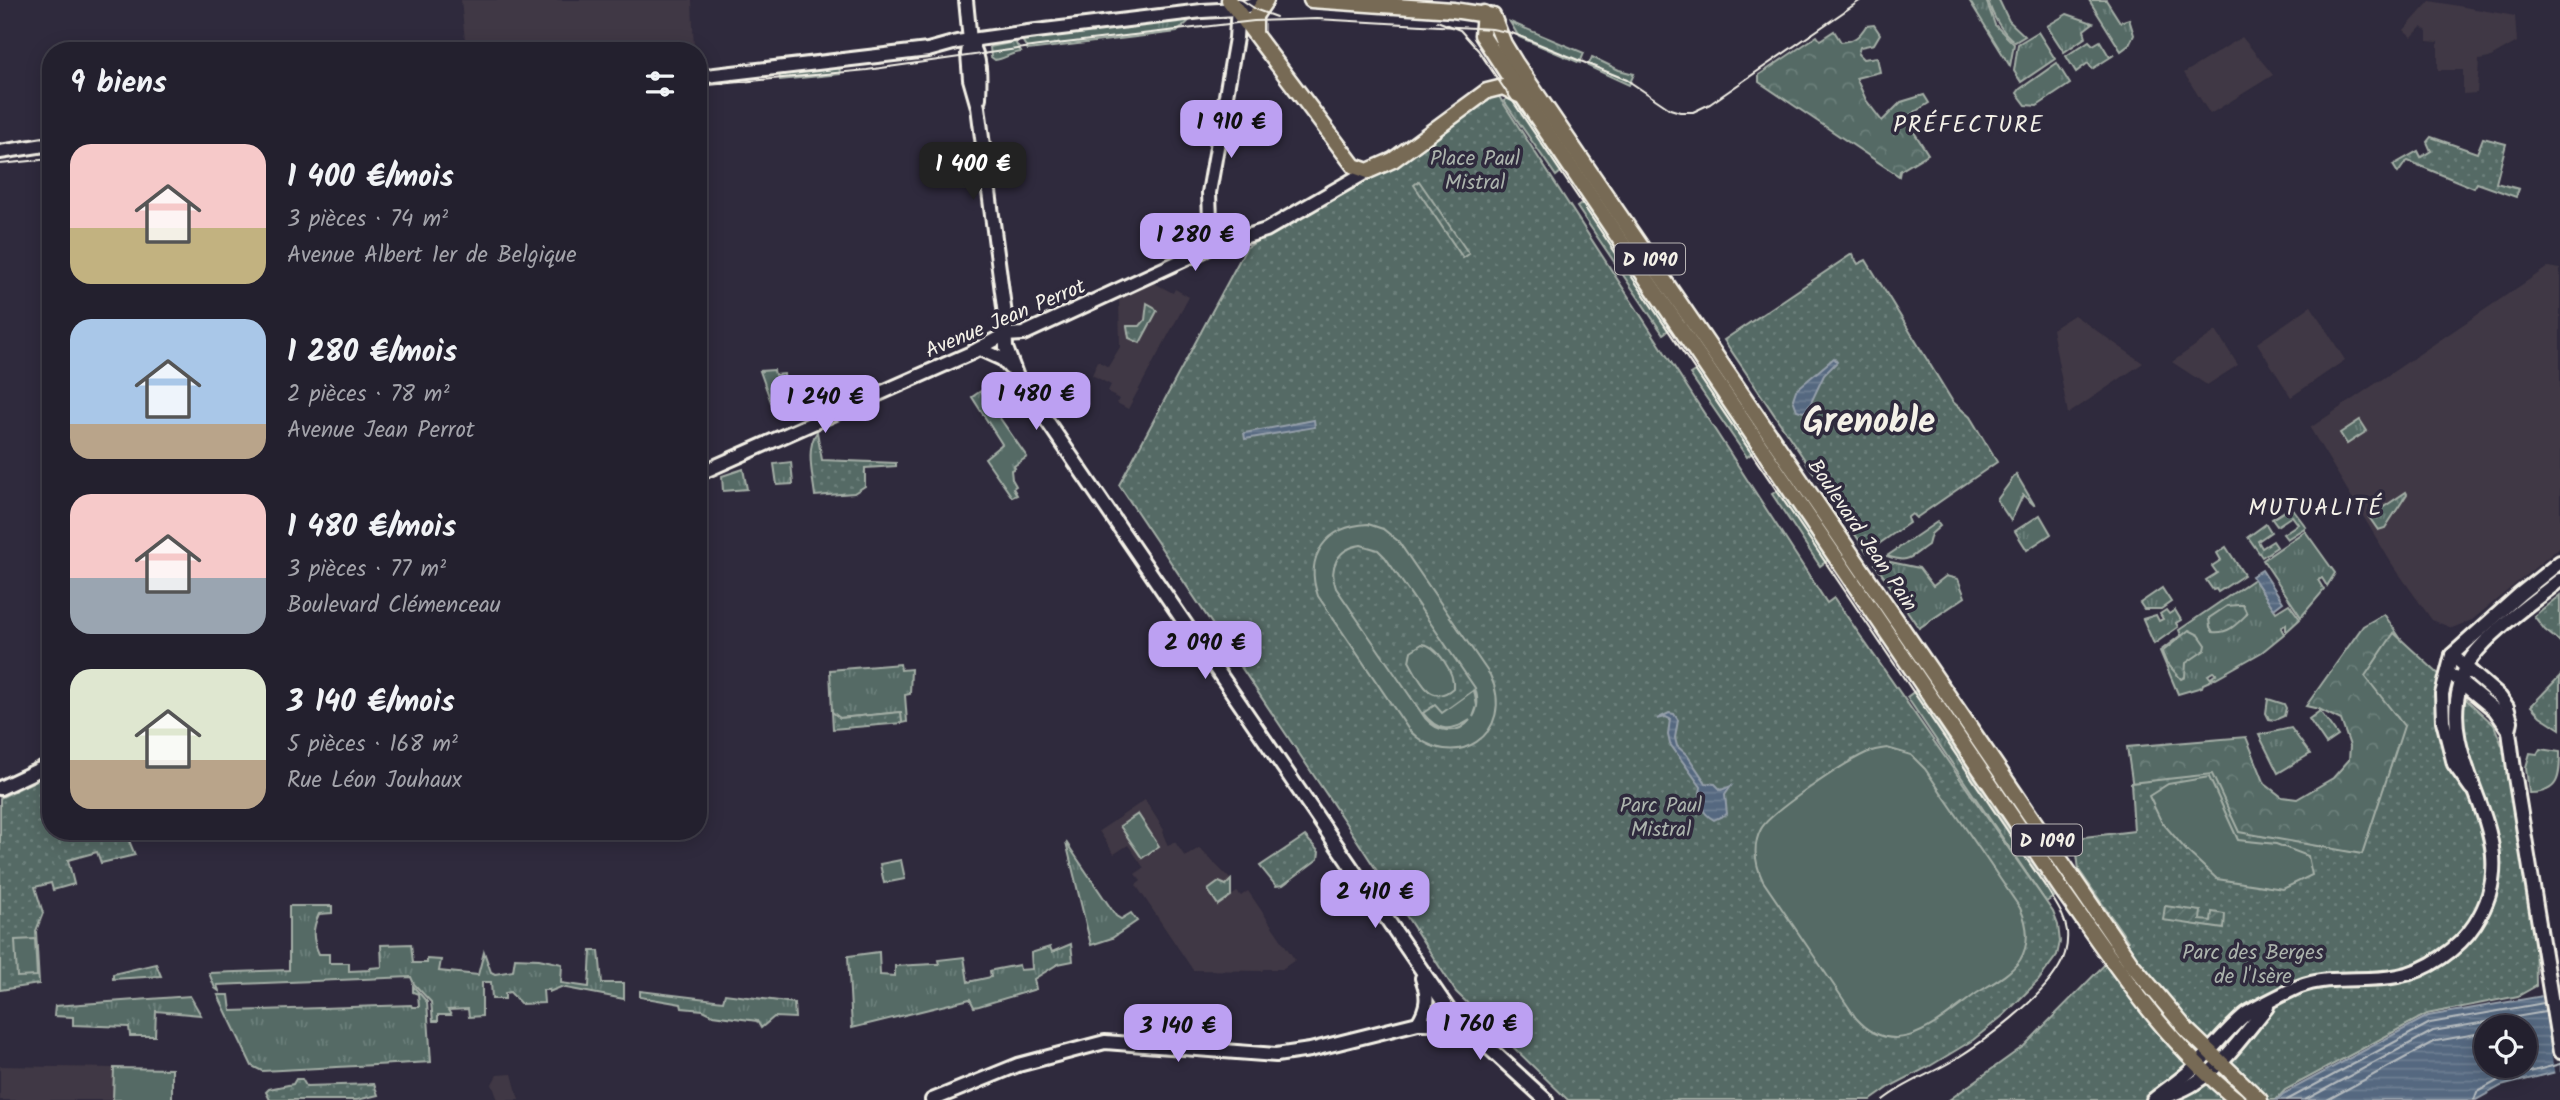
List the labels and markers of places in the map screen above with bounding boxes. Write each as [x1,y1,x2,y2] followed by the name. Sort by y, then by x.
[1166,100,1296,160] pin: 1 910 €
[908,142,1038,202] pin: 1 400 €
[1130,214,1260,273] pin: 1 280 €
[971,372,1101,432] pin: 1 480 €
[760,376,890,435] pin: 1 240 €
[1140,622,1270,681] pin: 2 090 €
[1310,870,1440,930] pin: 2 410 €
[1415,1002,1545,1062] pin: 1 760 €
[1113,1004,1243,1064] pin: 3 140 €

